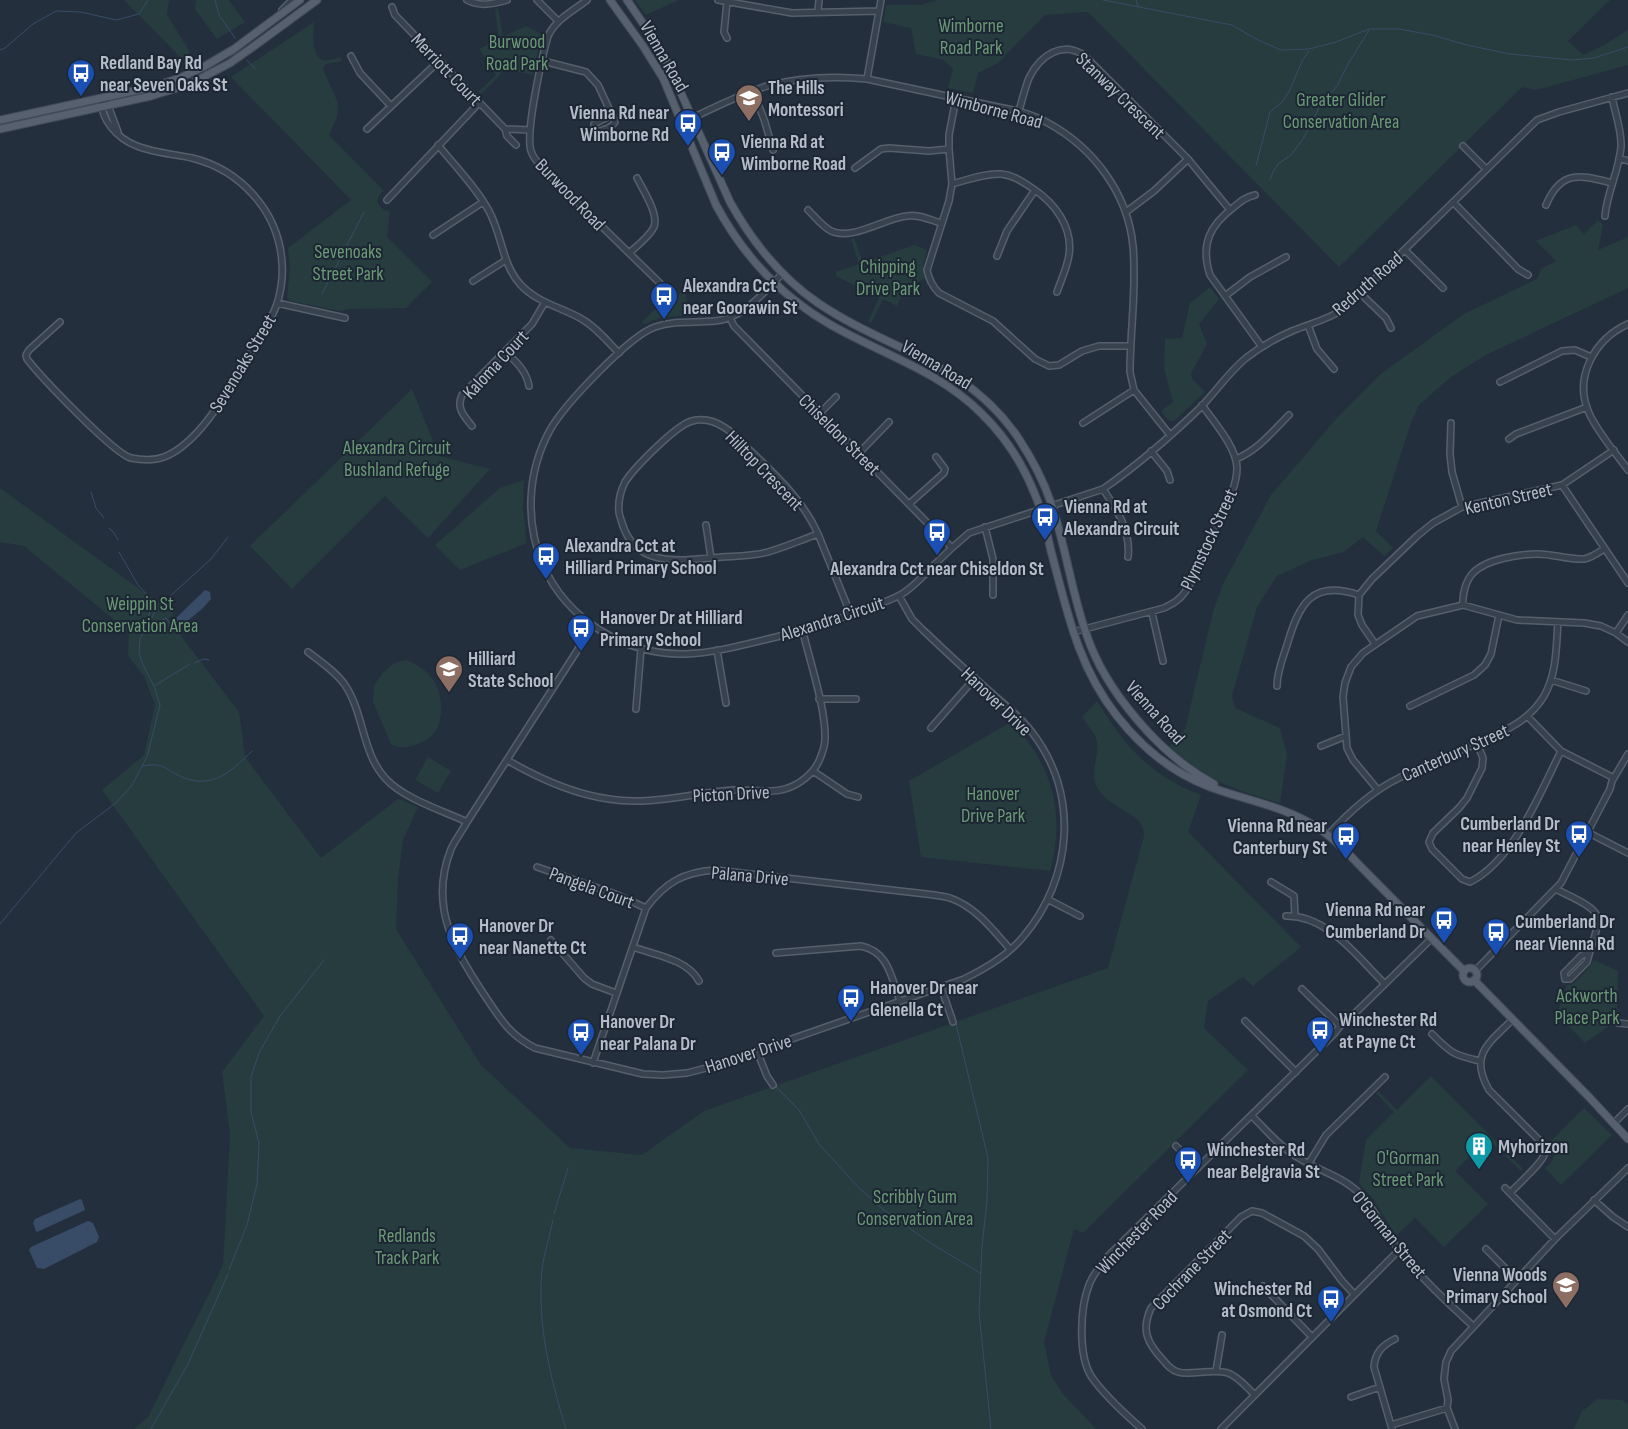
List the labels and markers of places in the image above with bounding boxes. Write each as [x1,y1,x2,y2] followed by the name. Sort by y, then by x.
[100,52,227,97] place label: Redland Bay Rd near Seven Oaks St
[66,58,96,97] bus stop icon: Redland Bay Rd near Seven Oaks St
[768,77,844,122] place label: The Hills Montessori
[734,83,764,122] school or university icon: The Hills Montessori
[570,102,669,147] place label: Vienna Rd near Wimborne Rd
[673,108,703,147] bus stop icon: Vienna Rd near Wimborne Rd
[741,131,846,176] place label: Vienna Rd at Wimborne Road
[707,137,737,176] bus stop icon: Vienna Rd at Wimborne Road
[682,275,798,320] place label: Alexandra Cct near Goorawin St
[649,281,679,320] bus stop icon: Alexandra Cct near Goorawin St
[1063,496,1179,541] place label: Vienna Rd at Alexandra Circuit
[1030,502,1060,541] bus stop icon: Vienna Rd at Alexandra Circuit
[922,517,952,556] bus stop icon: Alexandra Cct near Chiseldon St
[564,535,717,580] place label: Alexandra Cct at Hilliard Primary School
[531,541,561,580] bus stop icon: Alexandra Cct at Hilliard Primary School
[829,558,1044,581] place label: Alexandra Cct near Chiseldon St
[600,607,742,652] place label: Hanover Dr at Hilliard Primary School
[566,613,596,652] bus stop icon: Hanover Dr at Hilliard Primary School
[468,648,553,693] place label: Hilliard State School
[434,654,464,693] school or university icon: Hilliard State School
[1460,813,1560,858] place label: Cumberland Dr near Henley St
[1228,815,1327,860] place label: Vienna Rd near Canterbury St
[1564,819,1594,858] bus stop icon: Cumberland Dr near Henley St
[1331,821,1361,860] bus stop icon: Vienna Rd near Canterbury St
[1325,899,1425,944] place label: Vienna Rd near Cumberland Dr
[1429,905,1459,944] bus stop icon: Vienna Rd near Cumberland Dr
[1515,911,1615,956] place label: Cumberland Dr near Vienna Rd
[479,915,586,960] place label: Hanover Dr near Nanette Ct
[1481,917,1511,956] bus stop icon: Cumberland Dr near Vienna Rd
[445,921,475,960] bus stop icon: Hanover Dr near Nanette Ct
[870,977,978,1022] place label: Hanover Dr near Glenella Ct
[836,983,866,1022] bus stop icon: Hanover Dr near Glenella Ct
[1339,1009,1437,1054] place label: Winchester Rd at Payne Ct
[600,1011,696,1056] place label: Hanover Dr near Palana Dr
[1305,1015,1335,1054] bus stop icon: Winchester Rd at Payne Ct
[566,1017,596,1056] bus stop icon: Hanover Dr near Palana Dr
[1464,1131,1494,1170] building icon: Myhorizon
[1498,1136,1568,1159] place label: Myhorizon
[1207,1139,1320,1184] place label: Winchester Rd near Belgravia St
[1173,1145,1203,1184] bus stop icon: Winchester Rd near Belgravia St
[1446,1264,1547,1309] place label: Vienna Woods Primary School
[1551,1270,1581,1309] school or university icon: Vienna Woods Primary School
[1214,1278,1312,1323] place label: Winchester Rd at Osmond Ct
[1316,1284,1346,1323] bus stop icon: Winchester Rd at Osmond Ct

